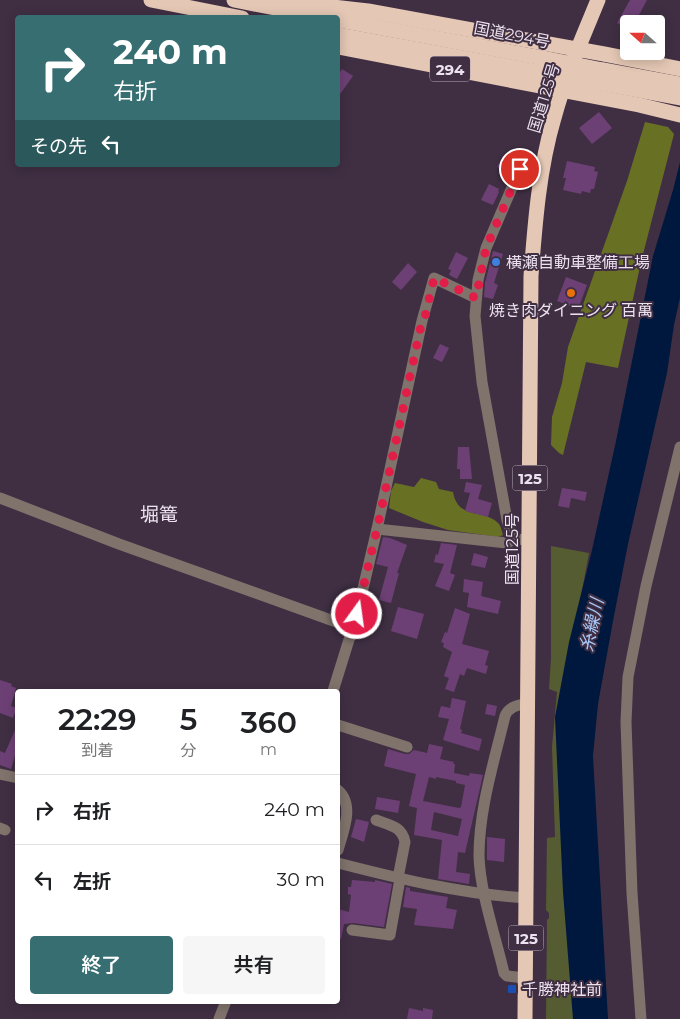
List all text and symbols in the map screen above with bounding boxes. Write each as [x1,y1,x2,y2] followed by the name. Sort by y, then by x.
[620,15,665,60] north arrow
[620,15,665,60] map controls
[472,18,552,52] street label: 国道294号
[113,30,228,73] text: 240 m
[30,35,95,100] icon: right
[430,56,470,82] road number: 294
[524,61,564,135] street label: 国道125号
[113,78,157,105] text: 右折
[97,130,125,158] icon: left
[30,135,87,158] text: その先
[499,148,541,190] pin
[506,155,534,183] icon: arrive
[506,253,650,272] place label: 横瀬自動車整備工場
[490,256,502,268] marker: 横瀬自動車整備工場
[565,287,577,299] marker: 焼き肉ダイニング 百萬
[489,301,653,320] place label: 焼き肉ダイニング 百萬
[512,466,548,490] road number: 125
[140,503,178,526] district label: 堀篭
[503,513,522,585] street label: 国道125号
[330,587,382,639] position arrow
[576,594,609,654] water label: 糸繰川
[58,701,137,738] text: 22:29
[180,701,197,738] text: 5
[240,704,297,741] text: 360
[260,740,277,759] text: m
[81,741,113,760] text: 到着
[180,741,197,760] text: 分
[30,796,58,824] icon: right
[264,798,325,821] text: 240 m
[73,800,111,823] text: 右折
[30,866,58,894] icon: left
[277,868,325,891] text: 30 m
[73,870,111,893] text: 左折
[508,926,544,950] road number: 125
[30,936,173,994] button: 終了
[183,936,325,994] button: 共有
[522,980,602,999] place label: 千勝神社前
[506,983,518,995] marker: 千勝神社前

